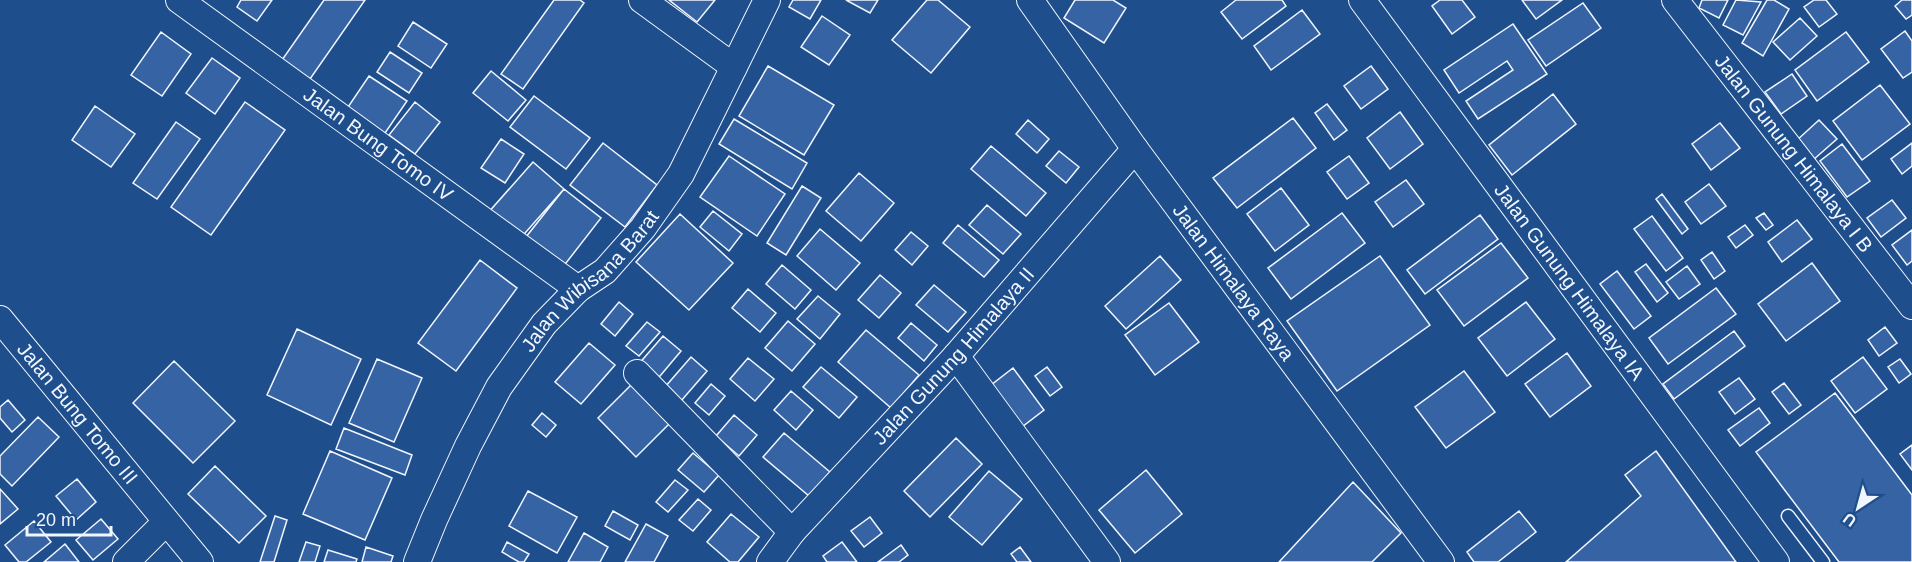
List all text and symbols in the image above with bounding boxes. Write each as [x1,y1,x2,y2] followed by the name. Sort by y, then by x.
[1711,50,1877,256] street label: Jalan Gunung Himalaya I B
[299,83,458,206] street label: Jalan Bung Tomo IV
[1490,179,1649,385] street label: Jalan Gunung Himalaya IA
[1169,200,1299,365] street label: Jalan Himalaya Raya
[517,206,663,356] street label: Jalan Wibisana Barat
[868,263,1038,449] street label: Jalan Gunung Himalaya II
[13,338,142,488] street label: Jalan Bung Tomo III
[1828,478,1888,538] north arrow
[27,499,111,537] scale bar
[1840,509,1859,530] text: U
[36,510,76,530] text: 20 m

